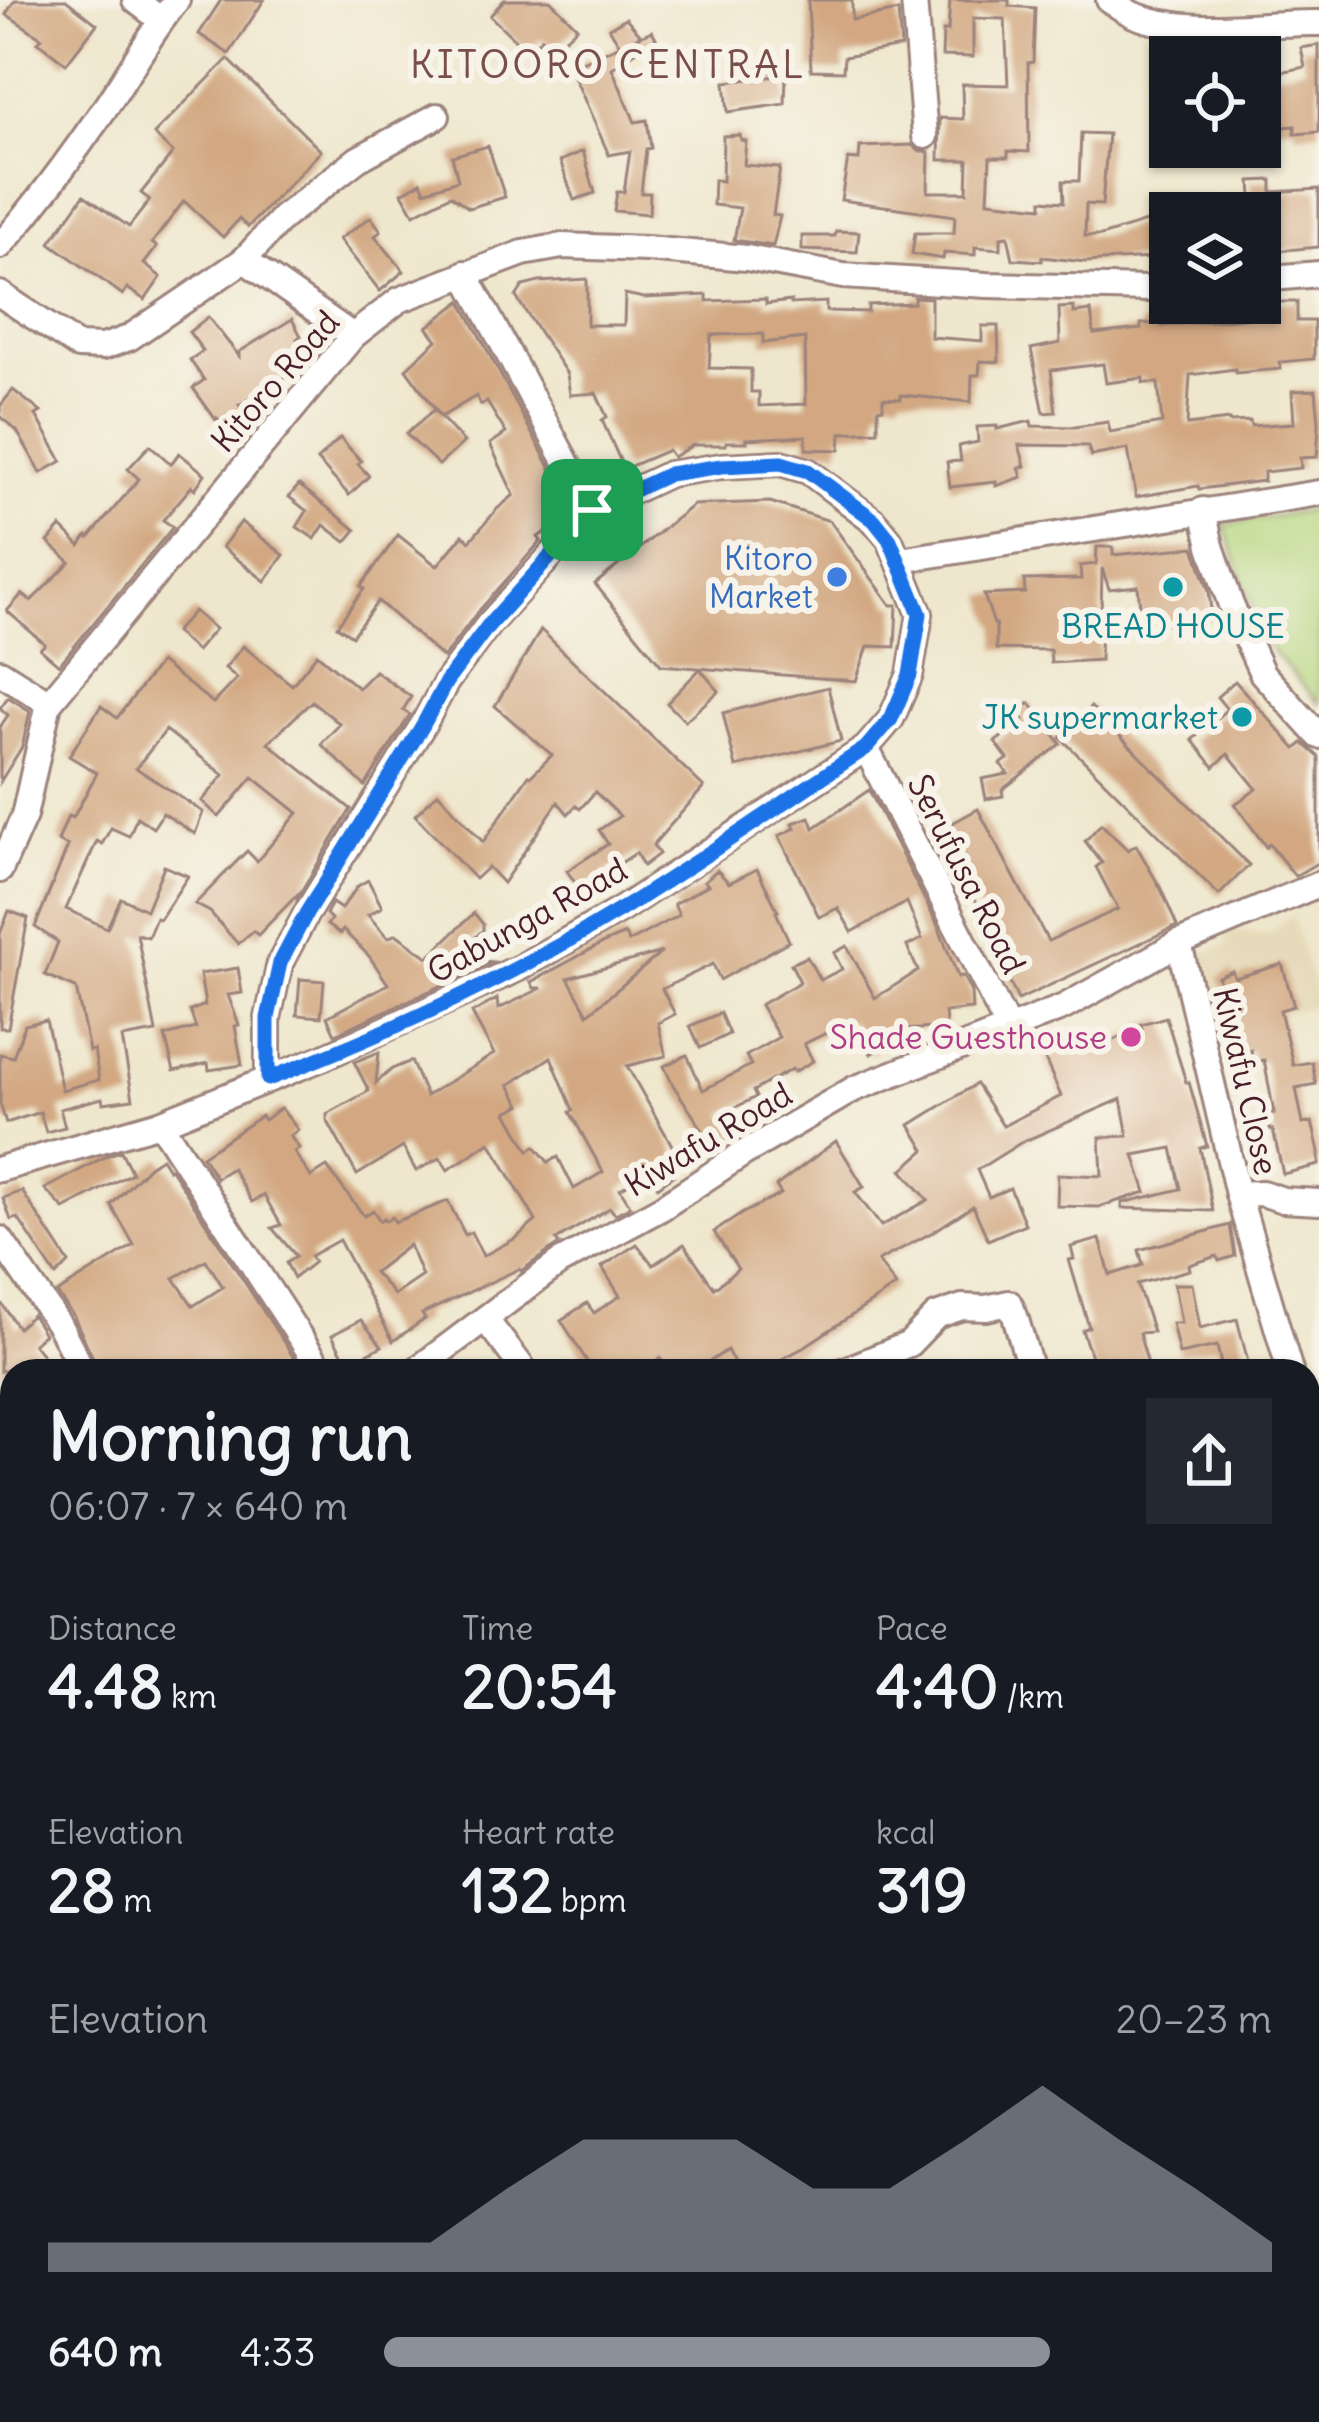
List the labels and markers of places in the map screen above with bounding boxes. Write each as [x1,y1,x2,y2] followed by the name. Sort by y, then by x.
[541,459,643,561] pin
[709,537,813,617] place label: Kitoro Market
[824,564,850,590] marker: Kitoro Market
[1160,574,1186,600] marker: BREAD HOUSE
[1061,605,1285,647] place label: BREAD HOUSE
[981,696,1218,738] place label: JK supermarket
[1229,704,1255,730] marker: JK supermarket
[830,1016,1107,1058] place label: Shade Guesthouse
[1118,1024,1144,1050] marker: Shade Guesthouse

